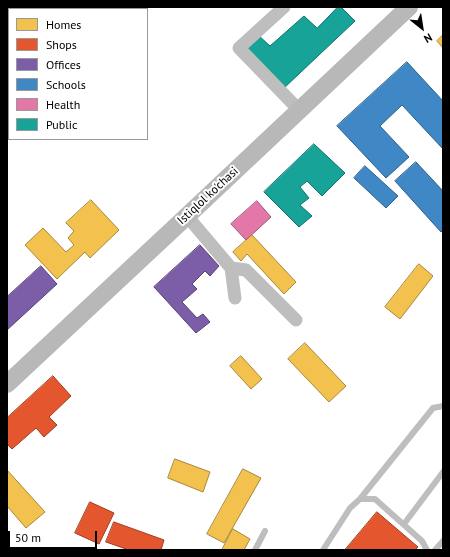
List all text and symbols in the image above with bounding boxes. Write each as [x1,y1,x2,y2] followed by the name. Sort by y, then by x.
[8,8,148,140] legend
[402,8,442,48] north arrow
[46,17,81,32] text: Homes
[421,31,435,46] text: N
[46,37,77,52] text: Shops
[46,57,81,72] text: Offices
[46,77,86,92] text: Schools
[46,97,80,112] text: Health
[46,117,77,132] text: Public
[175,164,241,228] street label: Istiqlol ko'chasi
[10,523,99,549] scale bar
[15,530,41,545] text: 50 m

